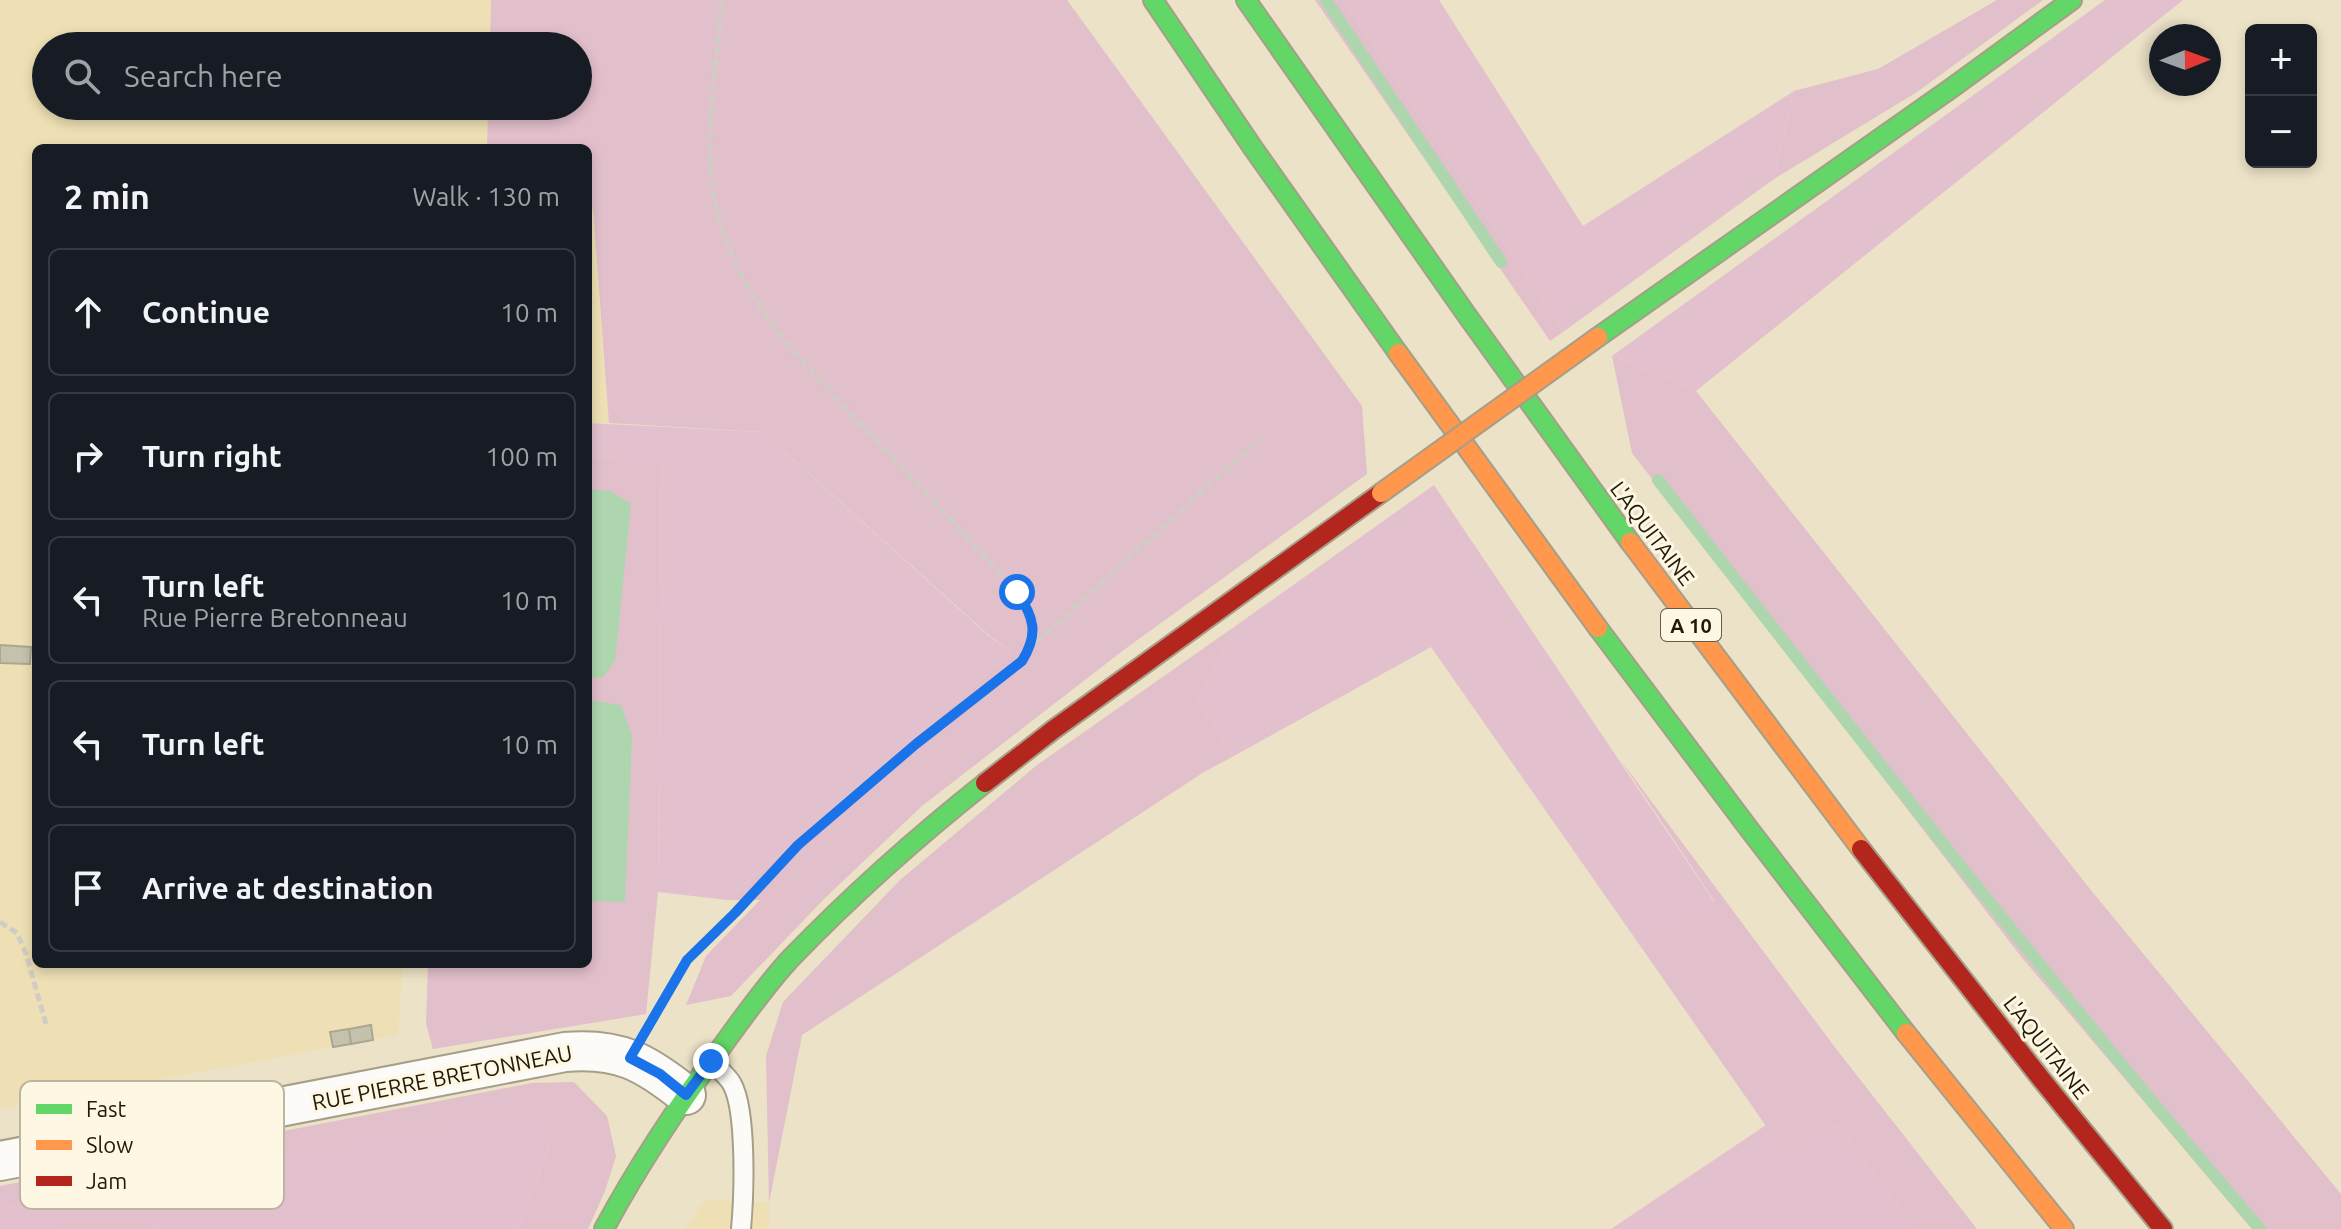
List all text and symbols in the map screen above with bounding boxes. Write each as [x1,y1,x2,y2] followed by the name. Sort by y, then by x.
[2149,24,2221,96] north arrow
[2245,24,2317,168] map controls
[2245,24,2317,96] button: +
[32,32,592,120] search box
[60,54,104,98] icon: search
[124,59,283,93] text: Search here
[2245,96,2317,168] button: −
[64,177,150,215] text: 2 min
[412,182,560,211] text: Walk · 130 m
[66,290,110,334] icon: ahead
[142,295,270,329] text: Continue
[500,298,558,327] text: 10 m
[66,434,110,478] icon: right
[142,439,282,473] text: Turn right
[486,442,558,471] text: 100 m
[1606,476,1700,590] street label: L'AQUITAINE
[142,569,264,603] text: Turn left
[999,574,1035,610] route start
[66,578,110,622] icon: left
[500,586,558,615] text: 10 m
[142,603,408,632] text: Rue Pierre Bretonneau
[1661,609,1721,641] road number: A 10
[66,722,110,766] icon: left
[142,727,264,761] text: Turn left
[500,730,558,759] text: 10 m
[66,866,110,910] icon: arrive
[142,871,434,905] text: Arrive at destination
[1999,991,2095,1103] street label: L'AQUITAINE
[310,1040,574,1114] street label: RUE PIERRE BRETONNEAU
[693,1043,729,1079] route end
[20,1081,284,1209] legend
[86,1096,127,1121] text: Fast
[86,1132,133,1157] text: Slow
[86,1168,127,1193] text: Jam

